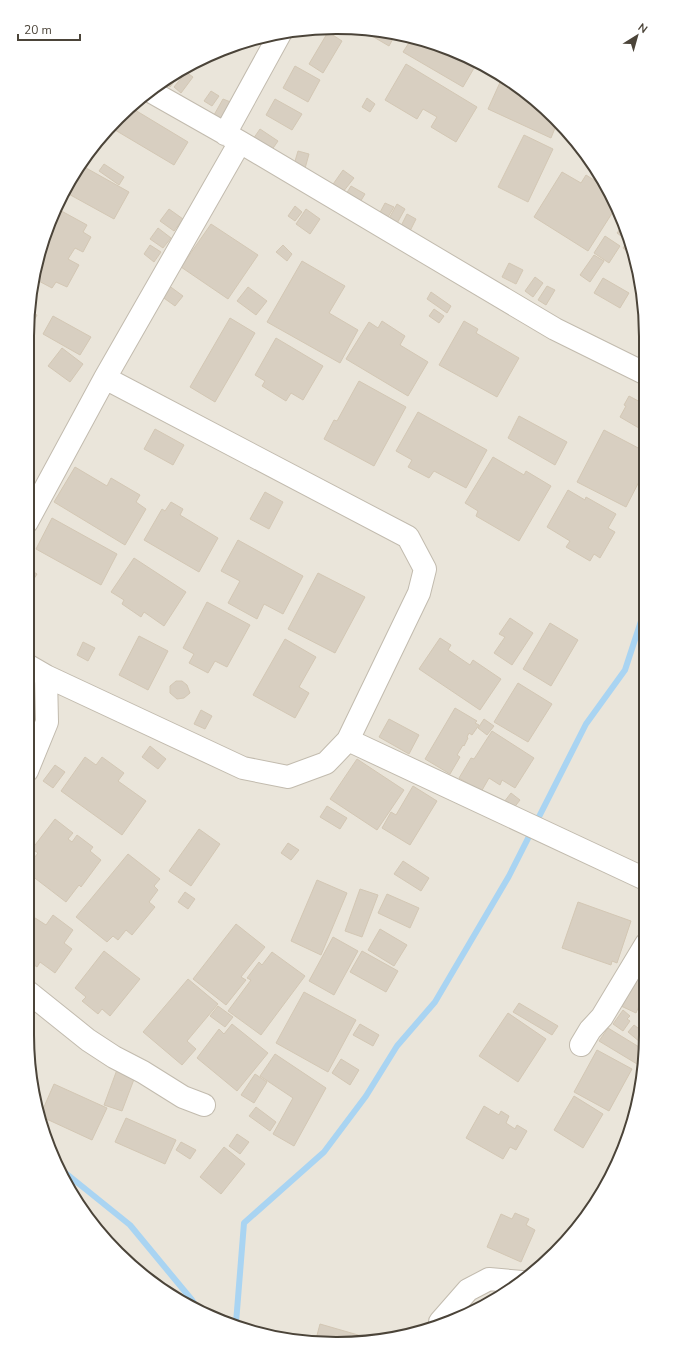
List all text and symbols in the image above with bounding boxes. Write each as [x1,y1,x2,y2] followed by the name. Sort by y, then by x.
[18,16,80,42] scale bar
[617,16,657,56] north arrow
[635,20,651,37] text: N
[24,22,52,38] text: 20 m

